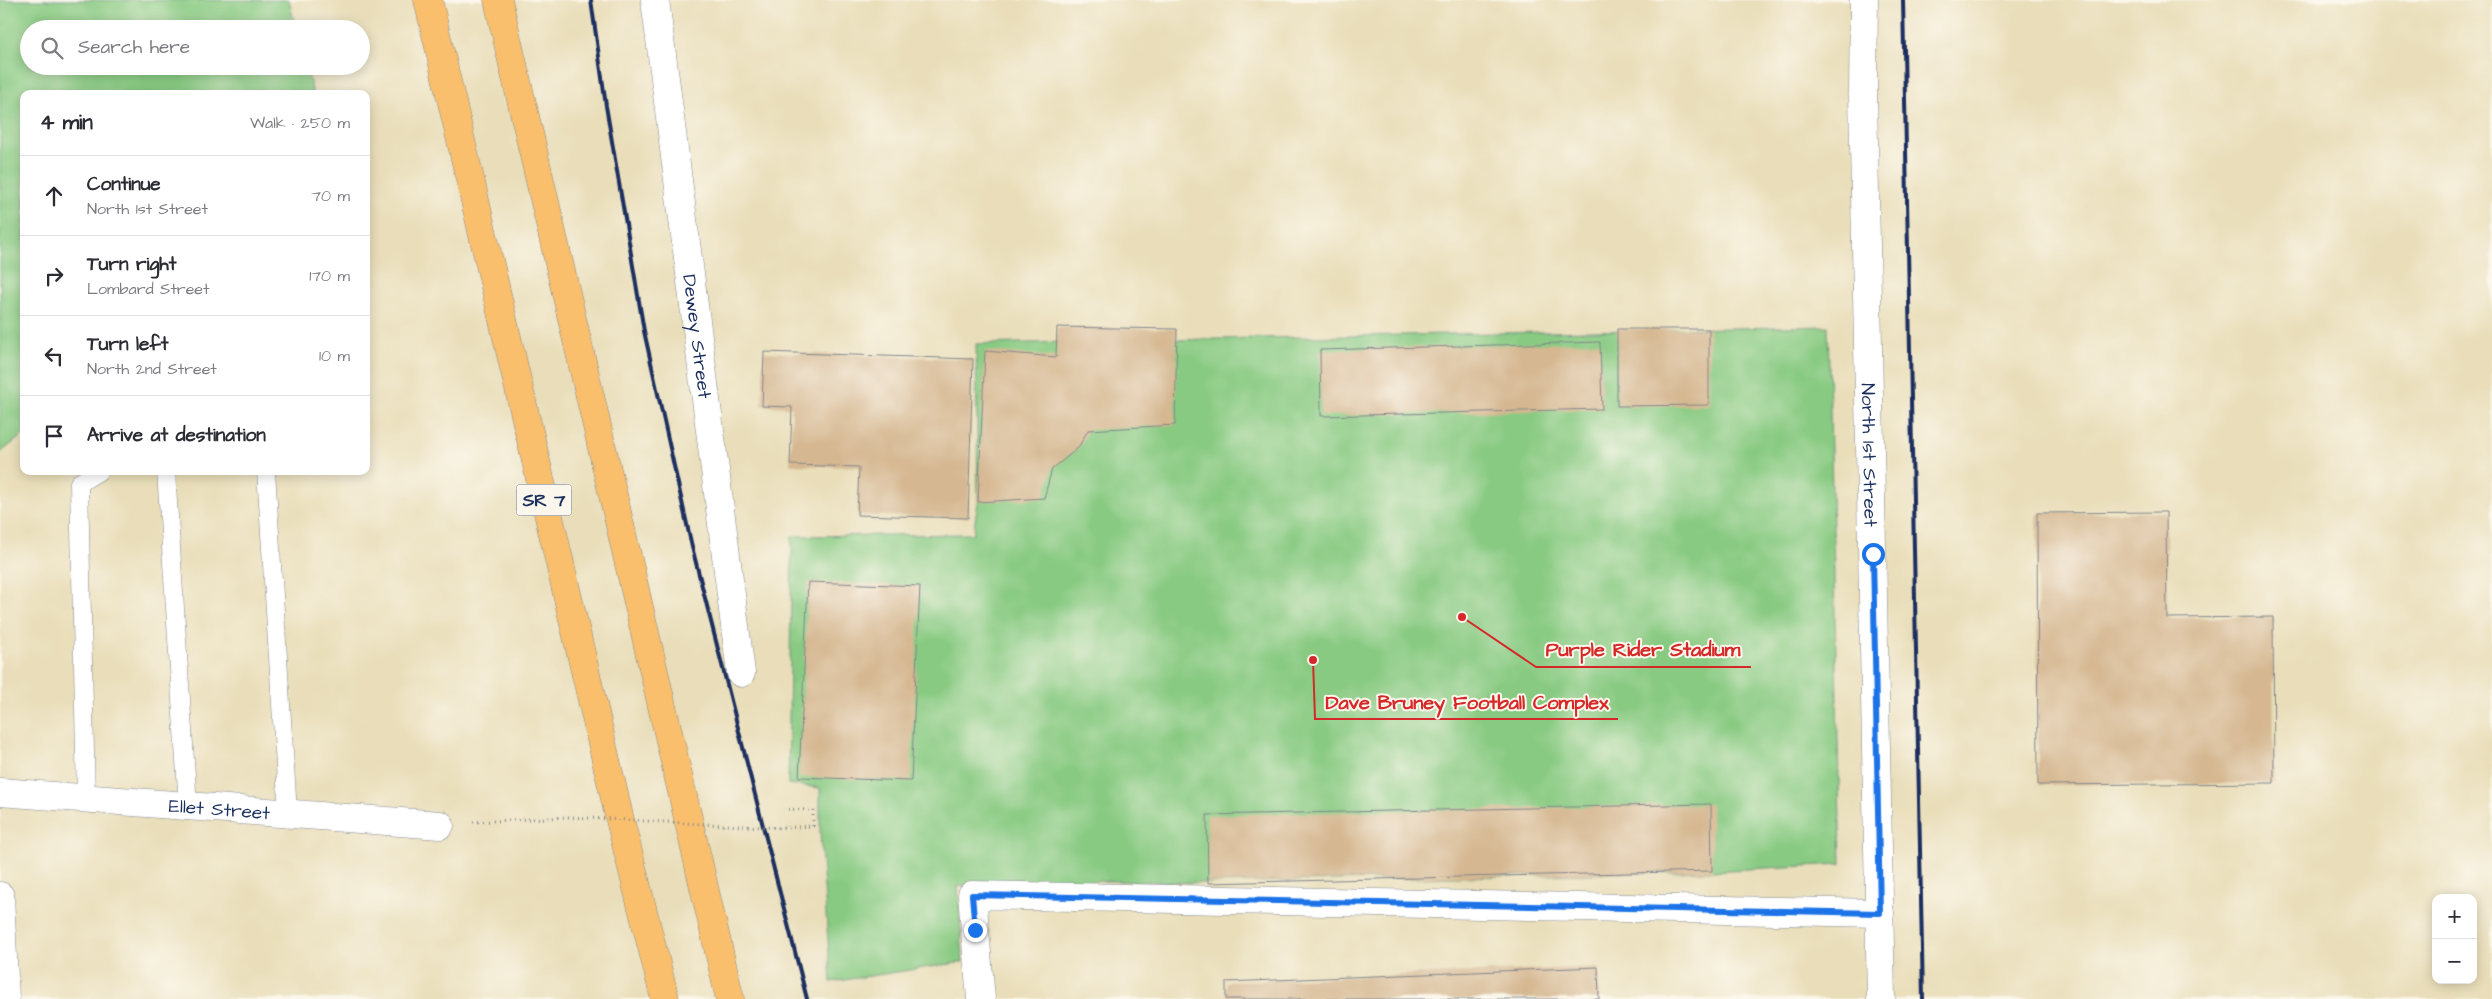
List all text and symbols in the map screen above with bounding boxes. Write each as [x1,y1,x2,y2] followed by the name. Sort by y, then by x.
[20,20,370,75] search box
[38,34,66,62] icon: search
[78,34,190,61] text: Search here
[40,108,93,137] text: 4 min
[250,112,350,134] text: Walk · 250 m
[87,171,161,198] text: Continue
[40,182,68,210] icon: ahead
[311,185,350,207] text: 70 m
[87,198,208,220] text: North 1st Street
[87,251,176,278] text: Turn right
[40,262,68,290] icon: right
[309,265,350,287] text: 170 m
[675,273,718,400] street label: Dewey Street
[87,278,209,300] text: Lombard Street
[87,331,168,358] text: Turn left
[40,342,68,370] icon: left
[319,345,350,367] text: 10 m
[87,358,217,380] text: North 2nd Street
[1854,383,1884,527] street label: North 1st Street
[40,422,68,450] icon: arrive
[87,422,266,449] text: Arrive at destination
[516,484,572,516] road number: SR 7
[1862,543,1885,566] route start
[1536,632,1751,667] callout: Purple Rider Stadium
[1546,636,1741,664] text: Purple Rider Stadium
[1315,684,1618,719] callout: Dave Bruney Football Complex
[1325,689,1609,718] text: Dave Bruney Football Complex
[168,793,271,827] street label: Ellet Street
[2432,894,2477,984] map controls
[2432,894,2477,939] button: +
[964,919,987,942] route end
[2432,939,2477,984] button: −

